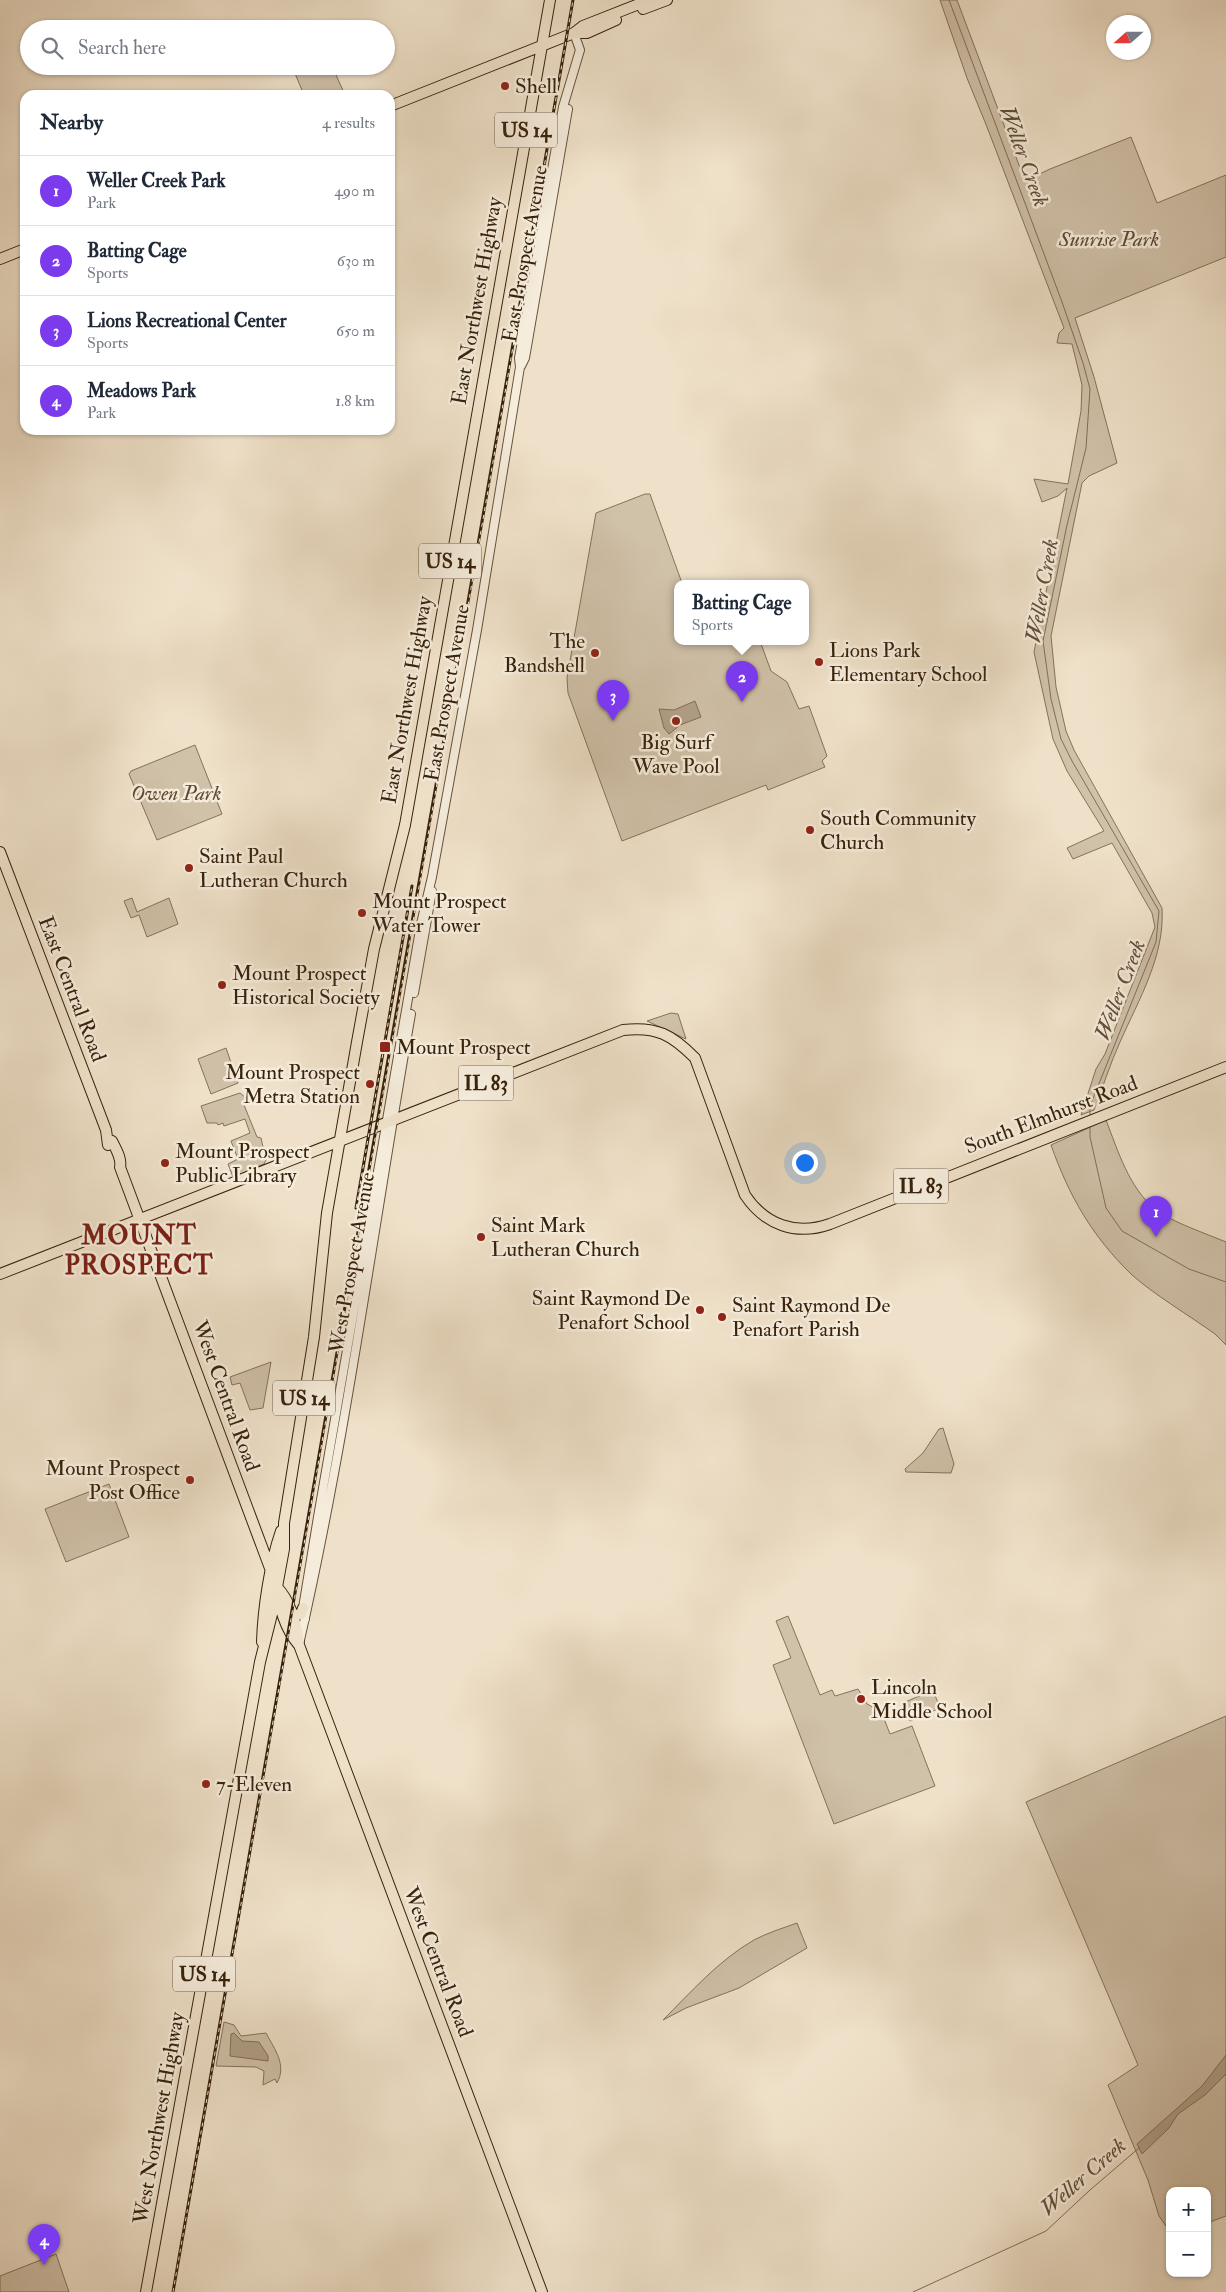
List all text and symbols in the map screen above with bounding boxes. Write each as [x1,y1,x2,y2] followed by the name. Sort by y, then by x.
[1106,15,1151,60] north arrow
[20,20,395,75] search box
[38,34,66,62] icon: search
[78,36,166,60] text: Search here
[515,73,558,100] place label: Shell
[499,80,511,92] marker: Shell
[993,102,1055,210] water label: Weller Creek
[40,109,103,136] text: Nearby
[495,112,557,148] road number: US 14
[322,113,375,133] text: 4 results
[496,163,554,345] street label: East Prospect Avenue
[87,169,226,193] text: Weller Creek Park
[53,181,59,201] text: 1
[334,181,375,201] text: 490 m
[87,193,116,213] text: Park
[445,194,509,407] street label: East Northwest Highway
[1058,226,1159,253] park label: Sunrise Park
[87,239,187,263] text: Batting Cage
[52,251,60,271] text: 2
[337,251,375,271] text: 630 m
[87,263,128,283] text: Sports
[87,309,286,333] text: Lions Recreational Center
[53,321,59,341] text: 3
[336,321,375,341] text: 650 m
[87,333,128,353] text: Sports
[87,379,196,403] text: Meadows Park
[52,391,60,411] text: 4
[335,391,375,411] text: 1.8 km
[87,403,116,423] text: Park
[1019,537,1065,645] water label: Weller Creek
[419,544,481,578] road number: US 14
[674,580,809,645] popup
[692,591,791,615] text: Batting Cage
[375,593,439,806] street label: East Northwest Highway
[418,602,476,784] street label: East Prospect Avenue
[692,615,733,635] text: Sports
[504,628,586,679] place label: The Bandshell
[829,637,988,688] place label: Lions Park Elementary School
[589,647,601,659] marker: The Bandshell
[813,656,825,668] marker: Lions Park Elementary School
[726,661,758,702] pin: 2
[597,680,629,721] pin: 3
[670,715,682,727] marker: Big Surf Wave Pool
[631,729,720,780] place label: Big Surf Wave Pool
[131,780,221,807] park label: Owen Park
[820,805,977,856] place label: South Community Church
[804,824,816,836] marker: South Community Church
[199,843,348,894] place label: Saint Paul Lutheran Church
[183,862,195,874] marker: Saint Paul Lutheran Church
[371,888,507,939] place label: Mount Prospect Water Tower
[356,907,368,919] marker: Mount Prospect Water Tower
[32,912,112,1066] street label: East Central Road
[1088,936,1152,1044] water label: Weller Creek
[232,960,380,1011] place label: Mount Prospect Historical Society
[216,979,228,991] marker: Mount Prospect Historical Society
[396,1034,531,1061] place label: Mount Prospect
[378,1040,392,1054] marker: Mount Prospect
[225,1059,360,1110] place label: Mount Prospect Metra Station
[458,1066,514,1100] road number: IL 83
[960,1069,1142,1160] street label: South Elmhurst Road
[364,1078,376,1090] marker: Mount Prospect Metra Station
[175,1138,310,1189] place label: Mount Prospect Public Library
[792,1150,818,1176] your location
[159,1157,171,1169] marker: Mount Prospect Public Library
[894,1168,948,1204] road number: IL 83
[323,1170,381,1357] street label: West Prospect Avenue
[1140,1196,1172,1237] pin: 1
[491,1212,640,1263] place label: Saint Mark Lutheran Church
[64,1220,214,1282] district label: MOUNT PROSPECT
[475,1231,487,1243] marker: Saint Mark Lutheran Church
[532,1285,691,1336] place label: Saint Raymond De Penafort School
[732,1292,890,1343] place label: Saint Raymond De Penafort Parish
[694,1304,706,1316] marker: Saint Raymond De Penafort School
[716,1311,728,1323] marker: Saint Raymond De Penafort Parish
[186,1316,266,1476] street label: West Central Road
[273,1380,335,1416] road number: US 14
[45,1455,180,1506] place label: Mount Prospect Post Office
[184,1474,196,1486] marker: Mount Prospect Post Office
[871,1674,993,1725] place label: Lincoln Middle School
[855,1693,867,1705] marker: Lincoln Middle School
[216,1771,292,1798] place label: 7-Eleven
[200,1778,212,1790] marker: 7-Eleven
[397,1882,479,2041] street label: West Central Road
[173,1956,235,1992] road number: US 14
[127,2009,191,2227] street label: West Northwest Highway
[1034,2132,1132,2222] water label: Weller Creek
[1166,2187,1211,2277] map controls
[1166,2187,1211,2232] button: +
[28,2224,60,2265] pin: 4
[1166,2232,1211,2277] button: −

